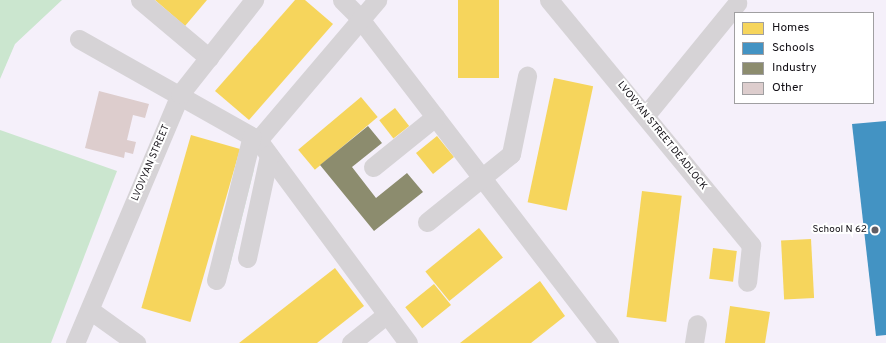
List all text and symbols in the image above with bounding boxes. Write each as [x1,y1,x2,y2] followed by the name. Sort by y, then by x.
[734,12,874,104] legend
[772,20,809,36] text: Homes
[772,40,814,56] text: Schools
[772,60,817,76] text: Industry
[614,79,710,193] street label: LVOVYAN STREET DEADLOCK
[772,80,803,96] text: Other
[129,123,173,203] street label: LVOVYAN STREET
[813,224,867,236] place label: School N 62
[870,225,880,235] marker: School N 62

